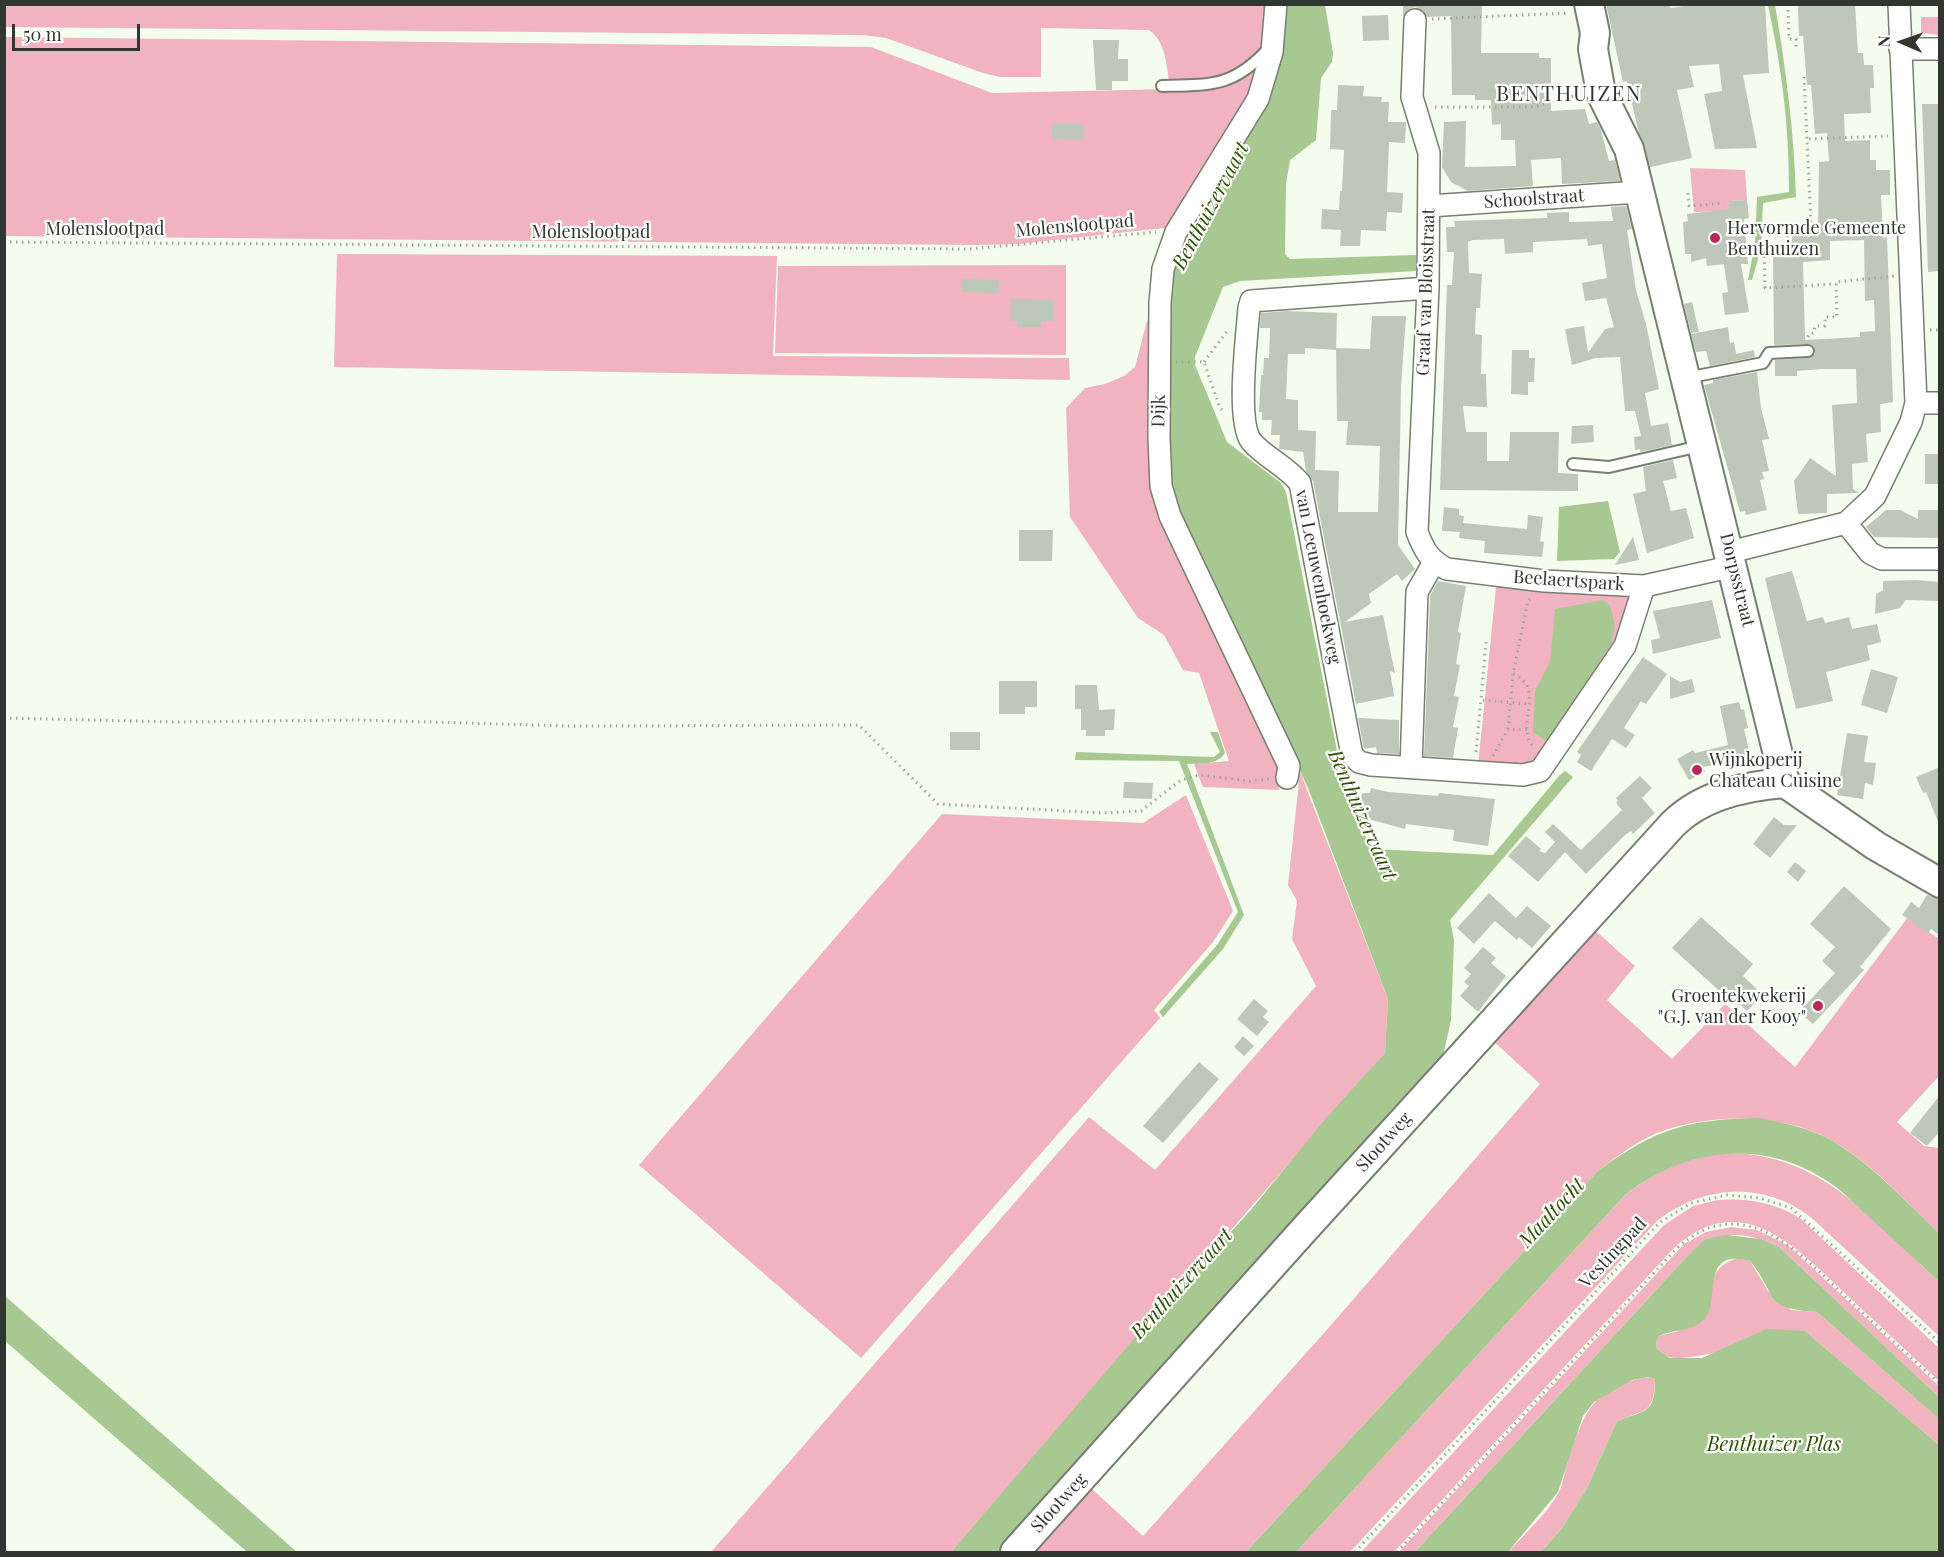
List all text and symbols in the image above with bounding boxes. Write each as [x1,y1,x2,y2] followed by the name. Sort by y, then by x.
[15,12,142,50] scale bar
[1872,12,1932,72] north arrow
[23,22,62,46] text: 50 m
[1873,35,1894,47] text: N
[1496,81,1642,107] district label: BENTHUIZEN
[1167,138,1255,274] water label: Benthuizervaart
[1483,185,1585,213] street label: Schoolstraat
[1412,208,1440,376] street label: Graaf van Bloisstraat
[1015,210,1135,242] street label: Molenslootpad
[1727,217,1906,260] place label: Hervormde Gemeente Benthuizen
[46,218,164,240] street label: Molenslootpad
[532,221,650,243] street label: Molenslootpad
[1708,231,1722,245] marker: Hervormde Gemeente Benthuizen
[1148,394,1170,428] street label: Dijk
[1290,488,1346,666] street label: van Leeuwenhoekweg
[1715,531,1759,629] street label: Dorpsstraat
[1512,566,1626,596] street label: Beelaertspark
[1322,746,1402,884] water label: Benthuizervaart
[1709,749,1842,792] place label: Wijnkoperij Chateau Cuisine
[1690,763,1704,777] marker: Wijnkoperij Chateau Cuisine
[1658,985,1806,1028] place label: Groentekwekerij "G.J. van der Kooy"
[1811,999,1825,1013] marker: Groentekwekerij "G.J. van der Kooy"
[1352,1108,1416,1176] street label: Slootweg
[1514,1173,1590,1253] water label: Maaltocht
[1575,1213,1651,1293] street label: Vestingpad
[1126,1224,1238,1344] water label: Benthuizervaart
[1707,1433,1841,1457] water label: Benthuizer Plas
[1027,1469,1091,1537] street label: Slootweg

